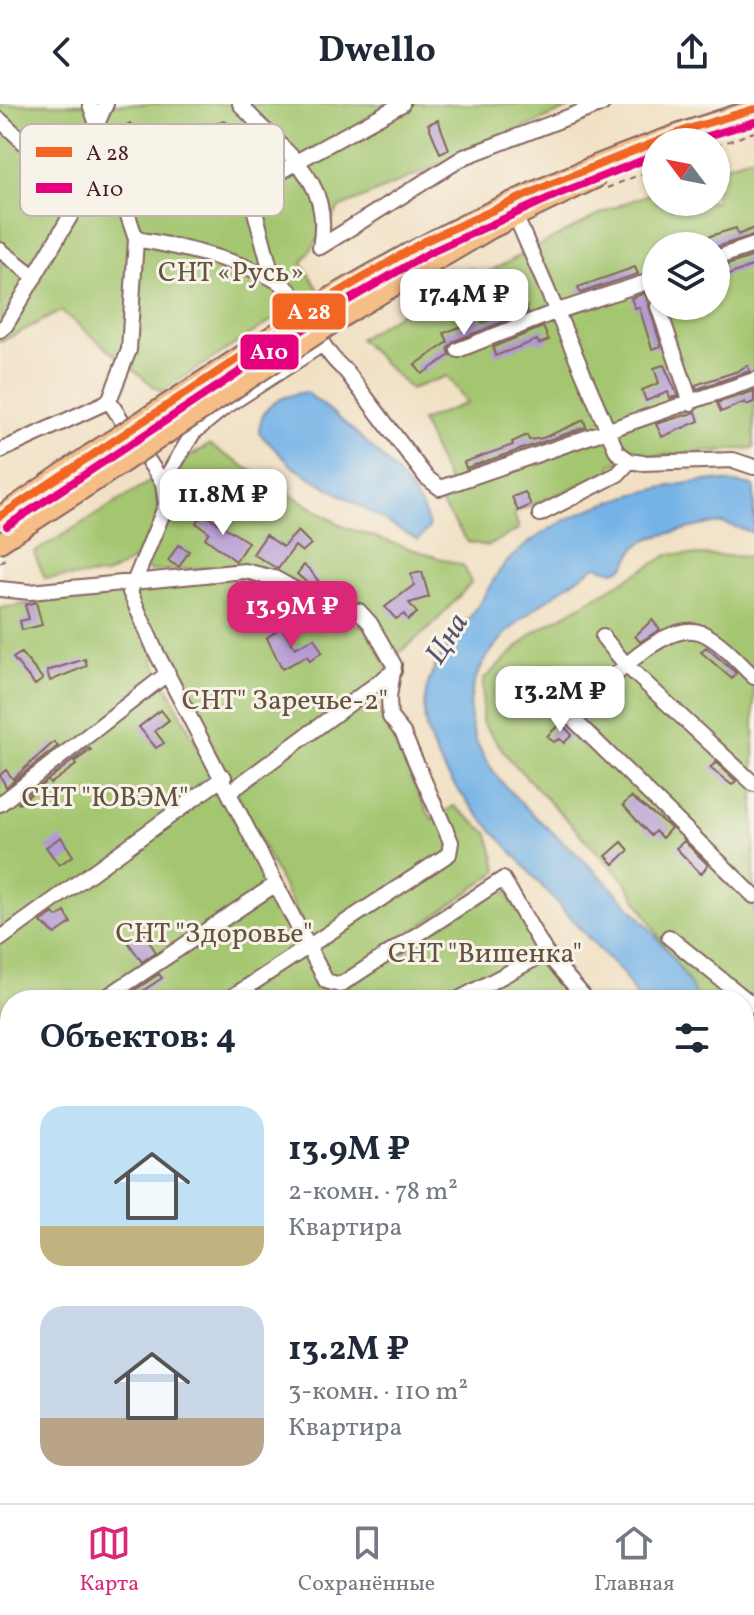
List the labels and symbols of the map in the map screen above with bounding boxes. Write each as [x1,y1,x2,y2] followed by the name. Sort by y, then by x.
[20,124,284,216] legend
[642,128,730,216] north arrow
[86,139,129,170] text: А 28
[86,175,123,206] text: А10
[158,254,304,293] park label: СНТ «Русь»
[390,269,538,337] pin: 17.4M ₽
[271,292,347,331] line badge: А 28
[287,298,331,329] text: А 28
[239,333,300,371] line badge: А10
[250,338,288,369] text: А10
[149,469,297,537] pin: 11.8M ₽
[218,581,366,649] pin: 13.9M ₽
[416,605,480,673] water label: Цна
[486,666,634,734] pin: 13.2M ₽
[182,682,388,721] park label: СНТ" Заречье-2"
[22,779,188,818] park label: СНТ "ЮВЭМ"
[115,915,313,954] park label: СНТ "Здоровье"
[388,935,582,974] park label: СНТ "Вишенка"

